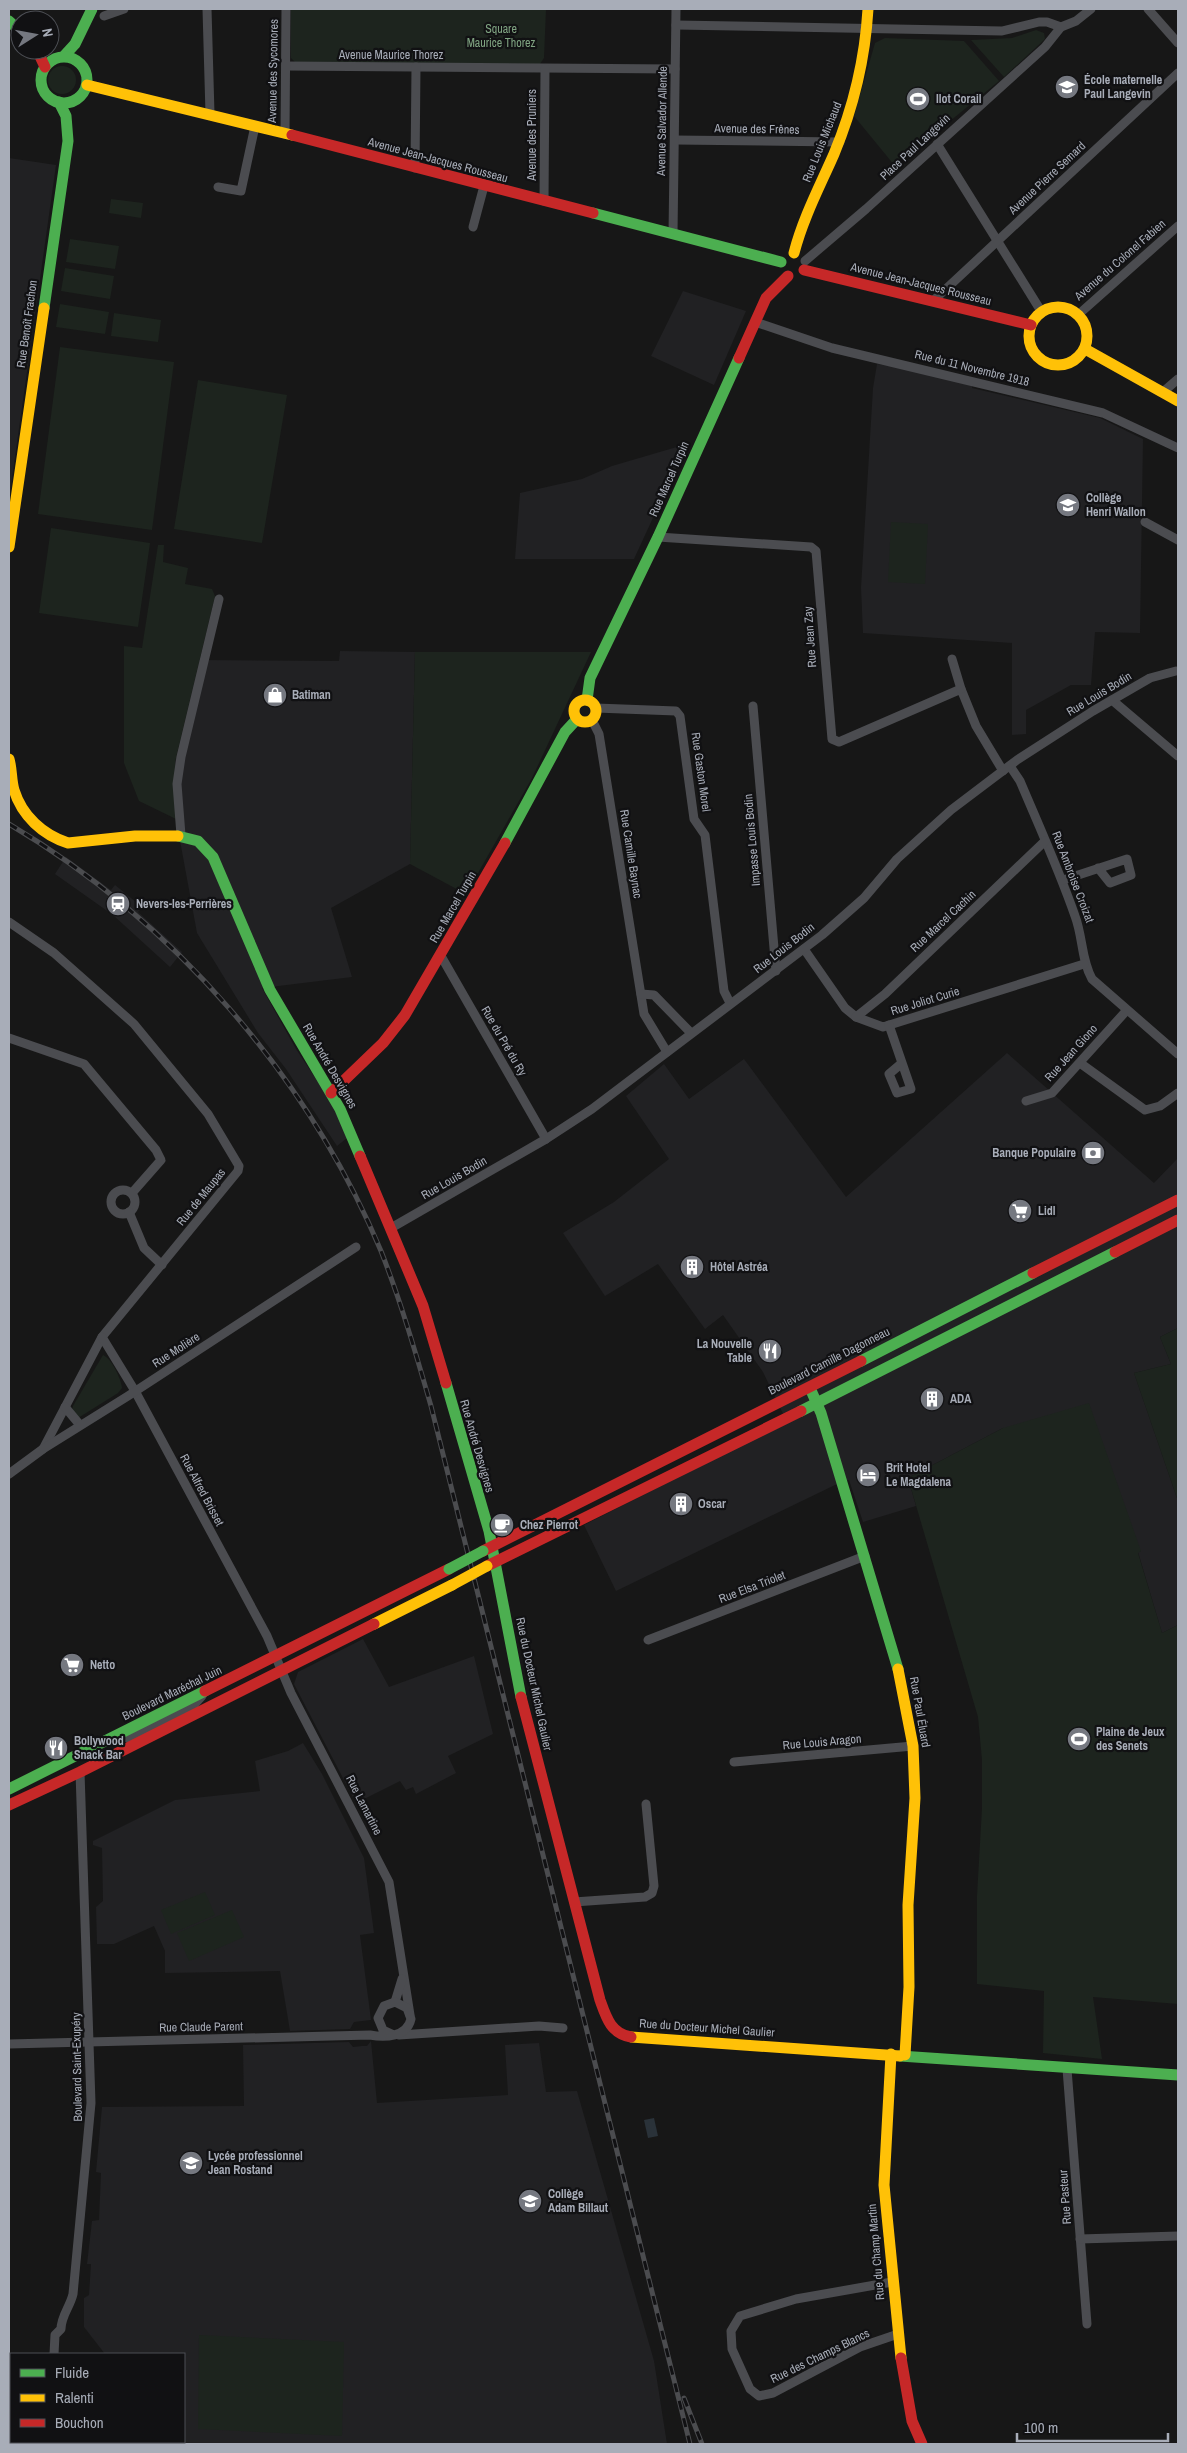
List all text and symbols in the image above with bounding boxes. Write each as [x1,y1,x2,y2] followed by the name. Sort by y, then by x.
[10,10,60,60] north arrow
[264,19,282,124] street label: Avenue des Sycomores
[467,21,535,51] park label: Square Maurice Thorez
[38,27,57,38] text: N
[338,47,443,63] street label: Avenue Maurice Thorez
[653,66,671,177] street label: Avenue Salvador Allende
[1084,72,1163,102] place label: École maternelle Paul Langevin
[1054,74,1080,100] school or university icon: École maternelle Paul Langevin
[905,86,931,112] sports icon: Ilot Corail
[524,89,540,182] street label: Avenue des Pruniers
[936,91,982,107] place label: Ilot Corail
[799,99,845,185] street label: Rue Louis Michaud
[877,110,953,184] street label: Place Paul Langevin
[713,120,800,138] street label: Avenue des Frênes
[365,133,510,186] street label: Avenue Jean-Jacques Rousseau
[1004,138,1089,219] street label: Avenue Pierre Semard
[1070,216,1169,305] street label: Avenue du Colonel Fabien
[848,259,993,309] street label: Avenue Jean-Jacques Rousseau
[13,279,41,369] street label: Rue Benoît Frachon
[913,346,1031,390] street label: Rue du 11 Novembre 1918
[645,439,693,519] street label: Rue Marcel Turpin
[1086,490,1146,520] place label: Collège Henri Wallon
[1055,492,1081,518] school or university icon: Collège Henri Wallon
[800,606,820,668] street label: Rue Jean Zay
[1063,668,1135,720] street label: Rue Louis Bodin
[262,682,288,708] shop icon: Batiman
[292,687,331,703] place label: Batiman
[688,731,714,813] street label: Rue Gaston Morel
[740,793,764,887] street label: Impasse Louis Bodin
[616,808,646,900] street label: Rue Camille Baynac
[1048,829,1098,925] street label: Rue Ambroise Croizat
[426,868,480,946] street label: Rue Marcel Turpin
[907,886,979,956] street label: Rue Marcel Cachin
[105,891,131,917] station icon: Nevers-les-Perrières
[136,896,232,912] place label: Nevers-les-Perrières
[750,919,818,977] street label: Rue Louis Bodin
[889,983,961,1019] street label: Rue Joliot Curie
[478,1003,531,1079] street label: Rue du Pré du Ry
[299,1021,361,1112] street label: Rue André Desvignes
[1041,1021,1101,1085] street label: Rue Jean Giono
[1080,1140,1106,1166] bank icon: Banque Populaire
[992,1145,1077,1161] place label: Banque Populaire
[418,1153,490,1203] street label: Rue Louis Bodin
[173,1165,229,1229] street label: Rue de Maupas
[1007,1198,1033,1224] supermarket icon: Lidl
[1038,1203,1056,1219] place label: Lidl
[679,1254,705,1280] building icon: Hôtel Astréa
[710,1259,768,1275] place label: Hôtel Astréa
[766,1323,892,1399] street label: Boulevard Camille Dagonneau
[149,1329,203,1371] street label: Rue Molière
[697,1336,753,1366] place label: La Nouvelle Table
[757,1338,783,1364] restaurant icon: La Nouvelle Table
[919,1386,945,1412] building icon: ADA
[950,1391,972,1407] place label: ADA
[456,1398,498,1494] street label: Rue André Desvignes
[176,1451,228,1529] street label: Rue Alfred Brisset
[886,1460,952,1490] place label: Brit Hotel Le Magdalena
[855,1462,881,1488] hotel icon: Brit Hotel Le Magdalena
[668,1491,694,1517] building icon: Oscar
[698,1496,726,1512] place label: Oscar
[489,1512,515,1538] cafe icon: Chez Pierrot
[520,1517,579,1533] place label: Chez Pierrot
[716,1567,788,1607] street label: Rue Elsa Triolet
[512,1616,556,1753] street label: Rue du Docteur Michel Gaulier
[59,1652,85,1678] supermarket icon: Netto
[90,1657,115,1673] place label: Netto
[120,1662,224,1724] street label: Boulevard Maréchal Juin
[906,1675,934,1749] street label: Rue Paul Éluard
[1096,1724,1165,1754] place label: Plaine de Jeux des Senets
[1066,1726,1092,1752] sports icon: Plaine de Jeux des Senets
[782,1731,862,1753] street label: Rue Louis Aragon
[74,1733,124,1763] place label: Bollywood Snack Bar
[43,1735,69,1761] restaurant icon: Bollywood Snack Bar
[342,1772,386,1838] street label: Rue Lamartine
[68,2012,86,2122] street label: Boulevard Saint-Exupéry
[639,2015,776,2041] street label: Rue du Docteur Michel Gaulier
[159,2018,243,2036] street label: Rue Claude Parent
[208,2148,303,2178] place label: Lycée professionnel Jean Rostand
[178,2150,204,2176] school or university icon: Lycée professionnel Jean Rostand
[1055,2168,1075,2225] street label: Rue Pasteur
[548,2186,609,2216] place label: Collège Adam Billaut
[517,2188,543,2214] school or university icon: Collège Adam Billaut
[864,2203,888,2301] street label: Rue du Champ Martin
[768,2325,872,2387] street label: Rue des Champs Blancs
[10,2353,185,2443] legend
[55,2362,89,2383] text: Fluide
[55,2387,94,2408] text: Ralenti
[1017,2410,1168,2442] scale bar
[55,2412,104,2433] text: Bouchon
[1024,2417,1058,2438] text: 100 m

